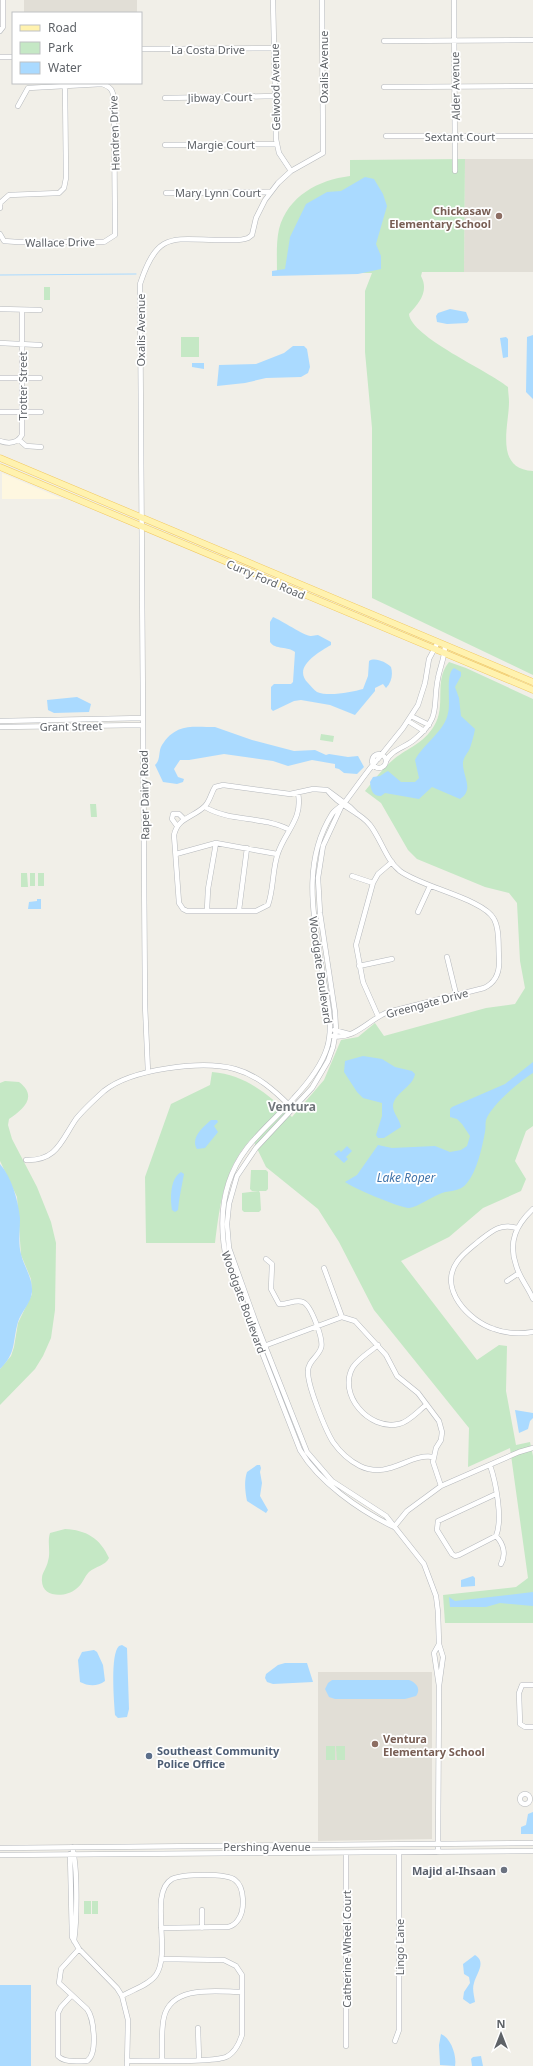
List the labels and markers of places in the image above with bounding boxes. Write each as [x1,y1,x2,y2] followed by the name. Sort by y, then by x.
[389,203,492,231] place label: Chickasaw Elementary School
[494,211,504,221] marker: Chickasaw Elementary School
[383,1731,485,1759] place label: Ventura Elementary School
[370,1739,380,1749] marker: Ventura Elementary School
[157,1743,280,1771] place label: Southeast Community Police Office
[144,1751,154,1761] marker: Southeast Community Police Office
[412,1863,496,1878] place label: Majid al-Ihsaan
[499,1865,509,1875] marker: Majid al-Ihsaan

